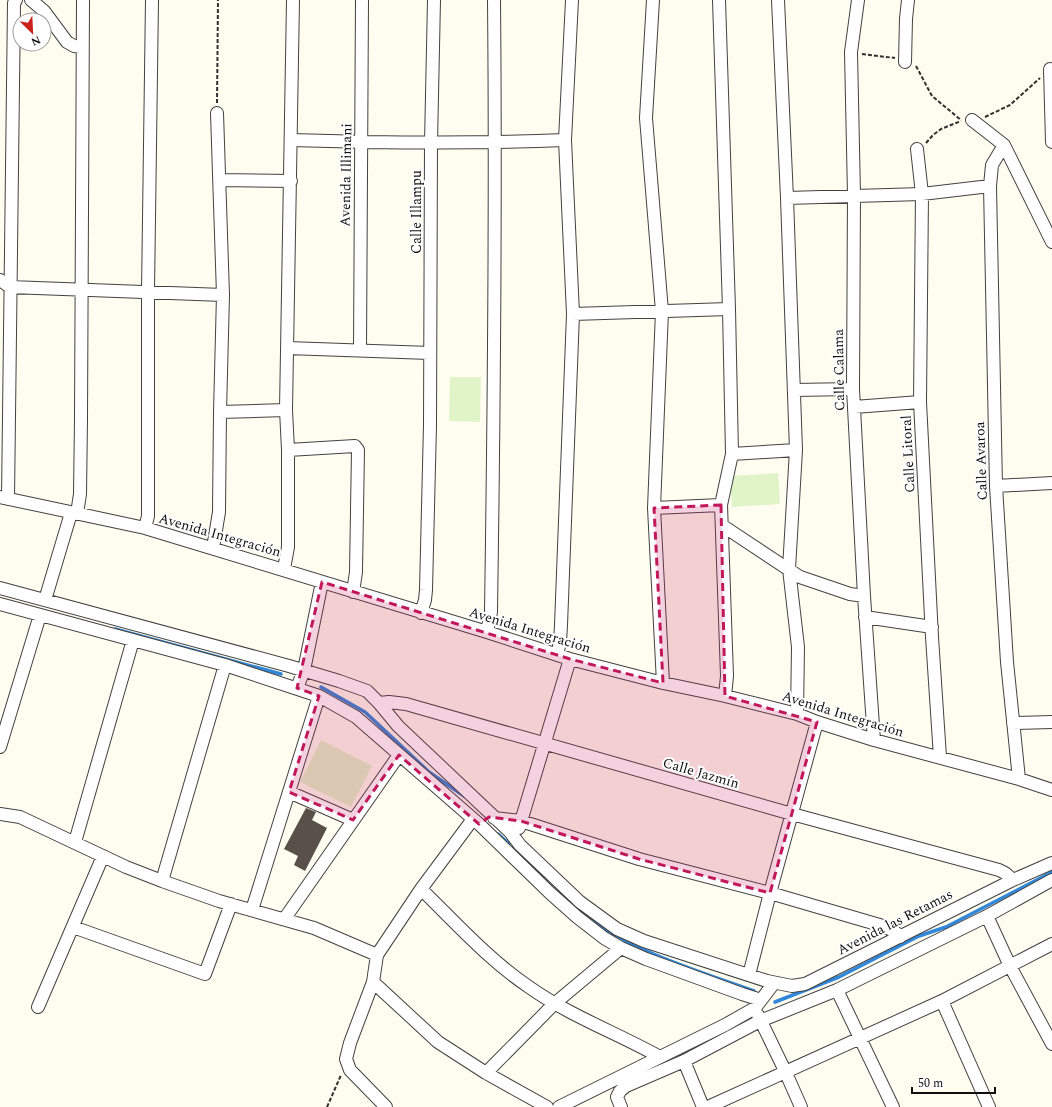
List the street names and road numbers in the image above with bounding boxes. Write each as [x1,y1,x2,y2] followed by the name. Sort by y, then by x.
[335,123,357,227] street label: Avenida Illimani
[406,170,427,254] street label: Calle Illampu
[828,329,850,411] street label: Calle Calama
[895,415,921,493] street label: Calle Litoral
[969,421,993,501] street label: Calle Avaroa
[156,508,284,562] street label: Avenida Integración
[467,602,593,658] street label: Avenida Integración
[780,686,906,742] street label: Avenida Integración
[660,752,742,794] street label: Calle Jazmín
[834,884,956,960] street label: Avenida las Retamas

